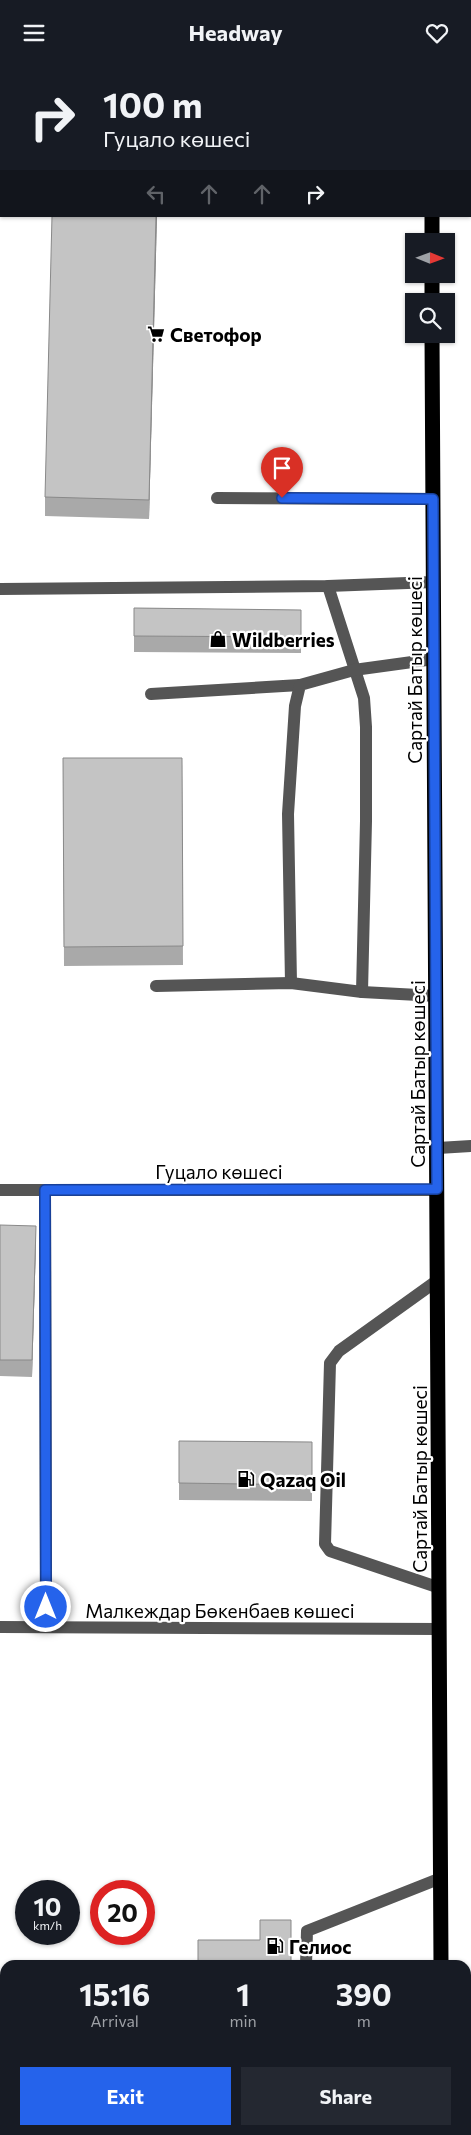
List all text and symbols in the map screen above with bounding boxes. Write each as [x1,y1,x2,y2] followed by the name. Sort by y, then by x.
[20,19,48,47] icon: menu
[189,19,282,46] text: Headway
[423,19,451,47] icon: heart
[103,82,203,125] text: 100 m
[20,85,85,150] icon: right
[103,125,251,152] text: Гуцало көшесі
[142,180,170,208] icon: left
[195,180,223,208] icon: ahead
[248,180,276,208] icon: ahead
[301,180,329,208] icon: right
[405,233,455,283] north arrow
[405,233,455,343] map controls
[405,293,455,343] button: search
[170,323,262,346] place label: Светофор
[146,324,166,344] supermarket icon: Светофор
[261,447,303,498] pin
[268,454,296,482] icon: arrive
[403,576,426,764] street label: Сартай Батыр көшесі
[232,628,335,651] place label: Wildberries
[208,629,228,649] shop icon: Wildberries
[406,980,429,1168] street label: Сартай Батыр көшесі
[155,1160,283,1183] street label: Гуцало көшесі
[408,1385,431,1573] street label: Сартай Батыр көшесі
[260,1468,346,1491] place label: Qazaq Oil
[236,1469,256,1489] fuel station icon: Qazaq Oil
[19,1580,71,1632] position arrow
[85,1599,355,1622] street label: Малкеждар Бөкенбаев көшесі
[90,1880,155,1945] speed limit sign: 20
[34,1891,61,1921] text: 10
[33,1918,62,1932] text: km/h
[289,1935,352,1958] place label: Гелиос
[265,1936,285,1956] fuel station icon: Гелиос
[79,1975,150,2012] text: 15:16
[236,1975,250,2012] text: 1
[336,1975,392,2012] text: 390
[91,2011,139,2030] text: Arrival
[229,2011,257,2030] text: min
[357,2011,371,2030] text: m
[20,2067,231,2125] button: Exit
[241,2067,451,2125] button: Share

